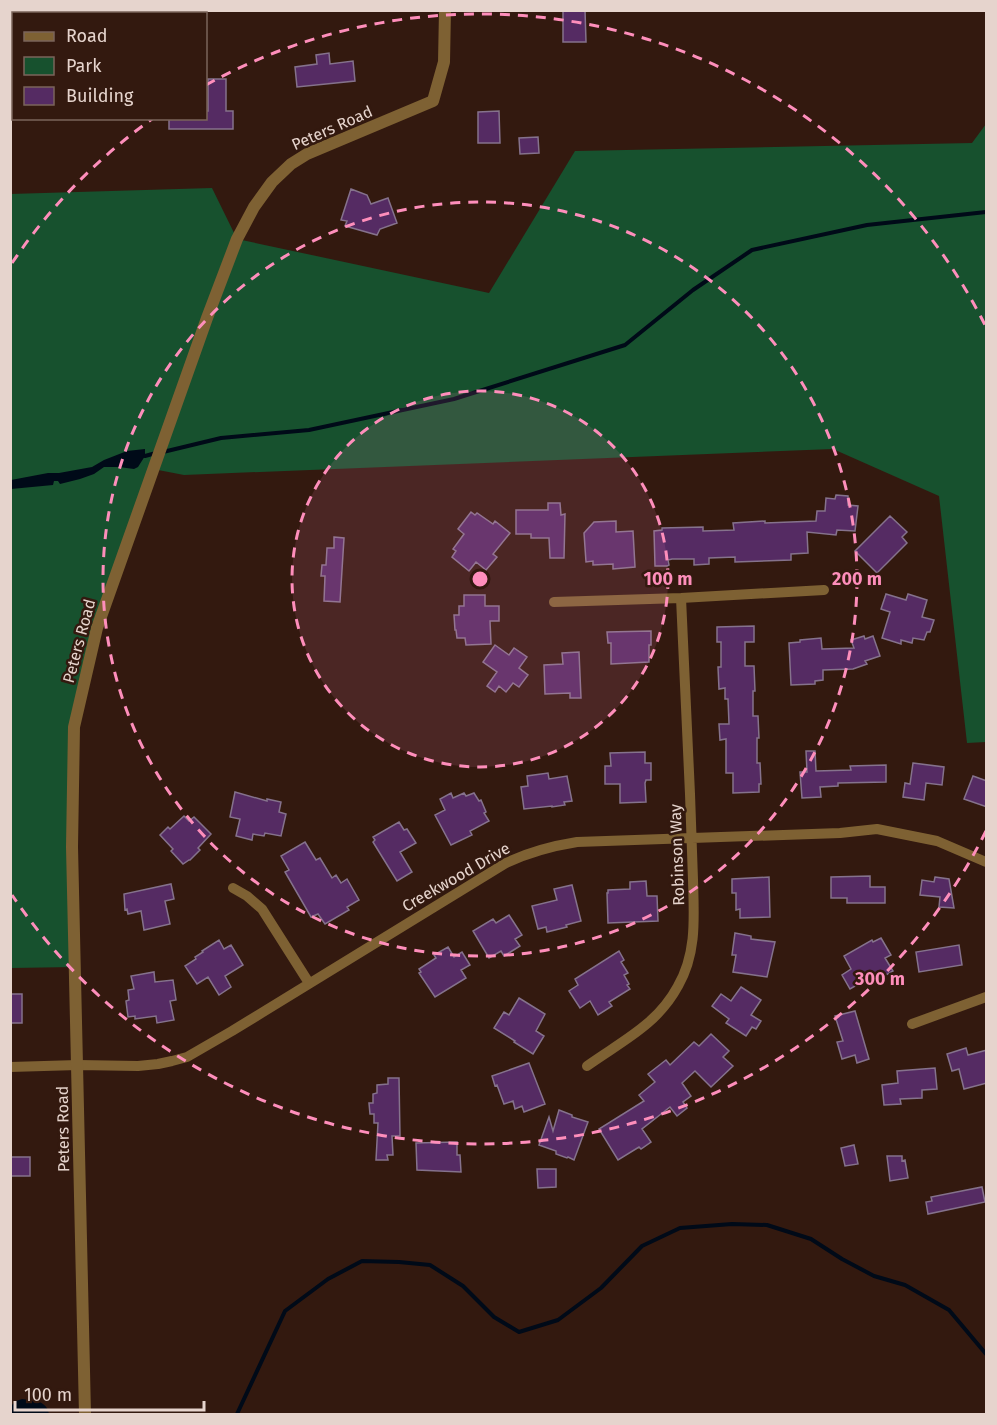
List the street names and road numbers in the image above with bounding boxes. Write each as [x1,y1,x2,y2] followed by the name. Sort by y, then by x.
[289,102,375,154] street label: Peters Road
[59,597,99,685] street label: Peters Road
[666,804,688,906] street label: Robinson Way
[399,838,513,916] street label: Creekwood Drive
[53,1086,73,1172] street label: Peters Road

